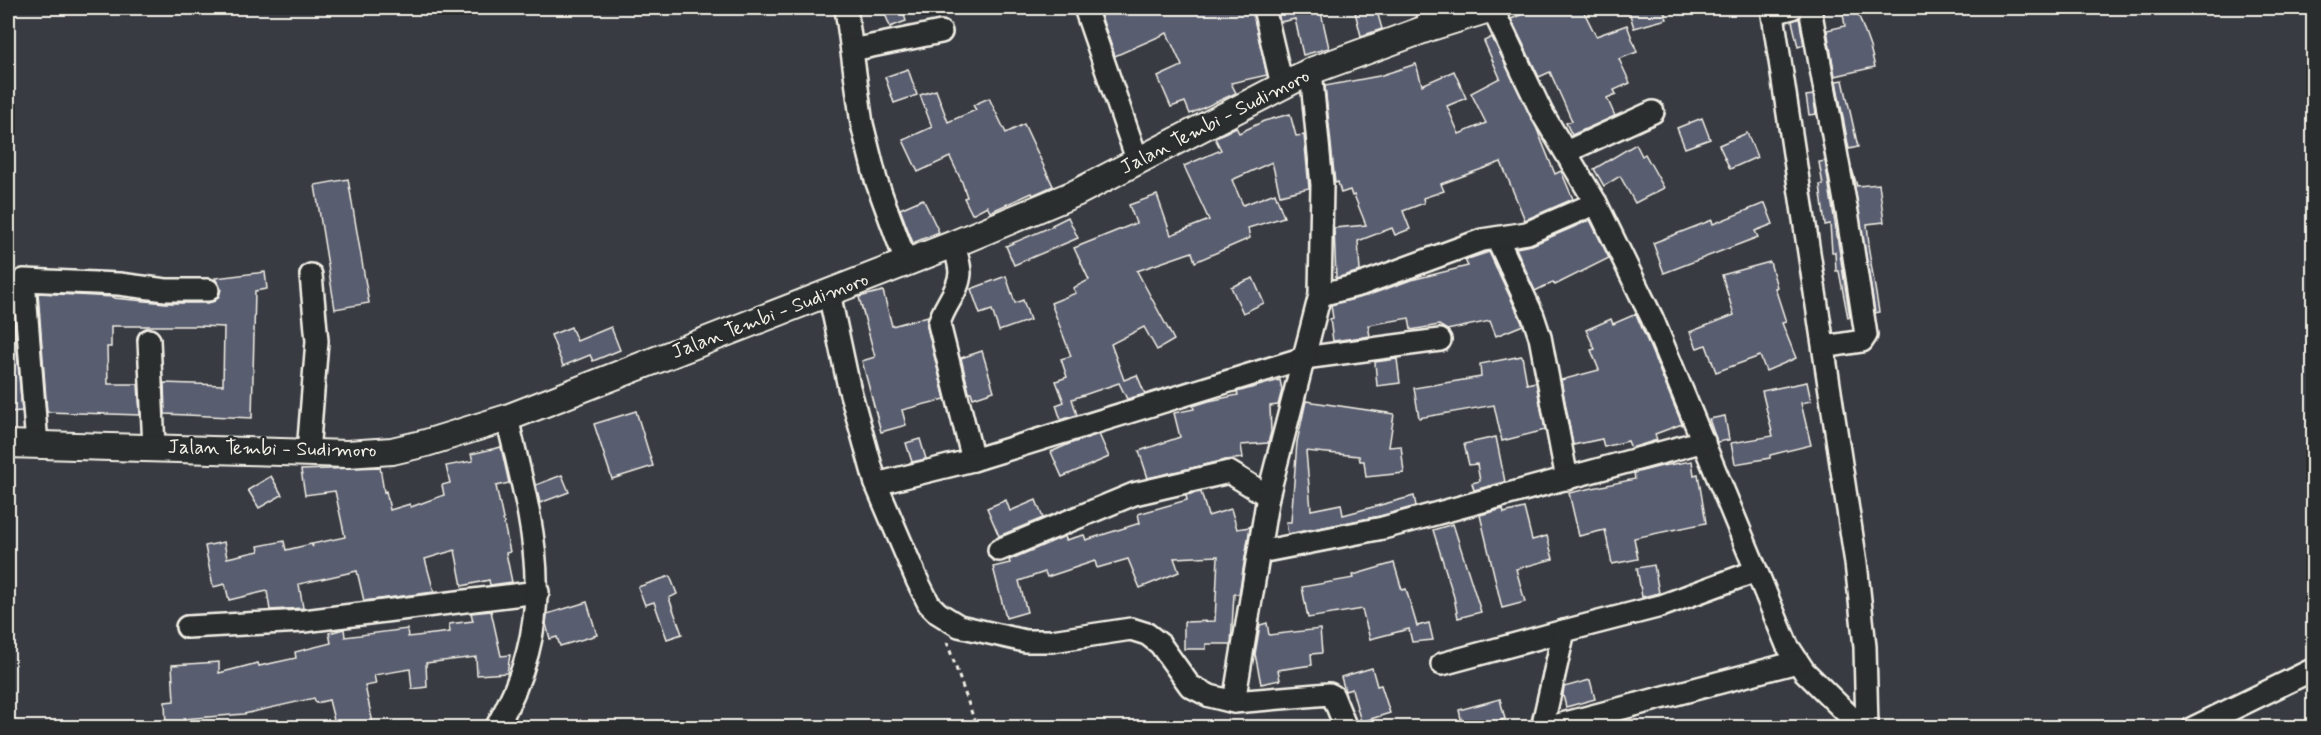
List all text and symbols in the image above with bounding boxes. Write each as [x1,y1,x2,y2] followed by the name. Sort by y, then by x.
[1116,63,1314,181] street label: Jalan Tembi - Sudimoro
[668,266,872,366] street label: Jalan Tembi - Sudimoro
[167,434,377,464] street label: Jalan Tembi - Sudimoro

